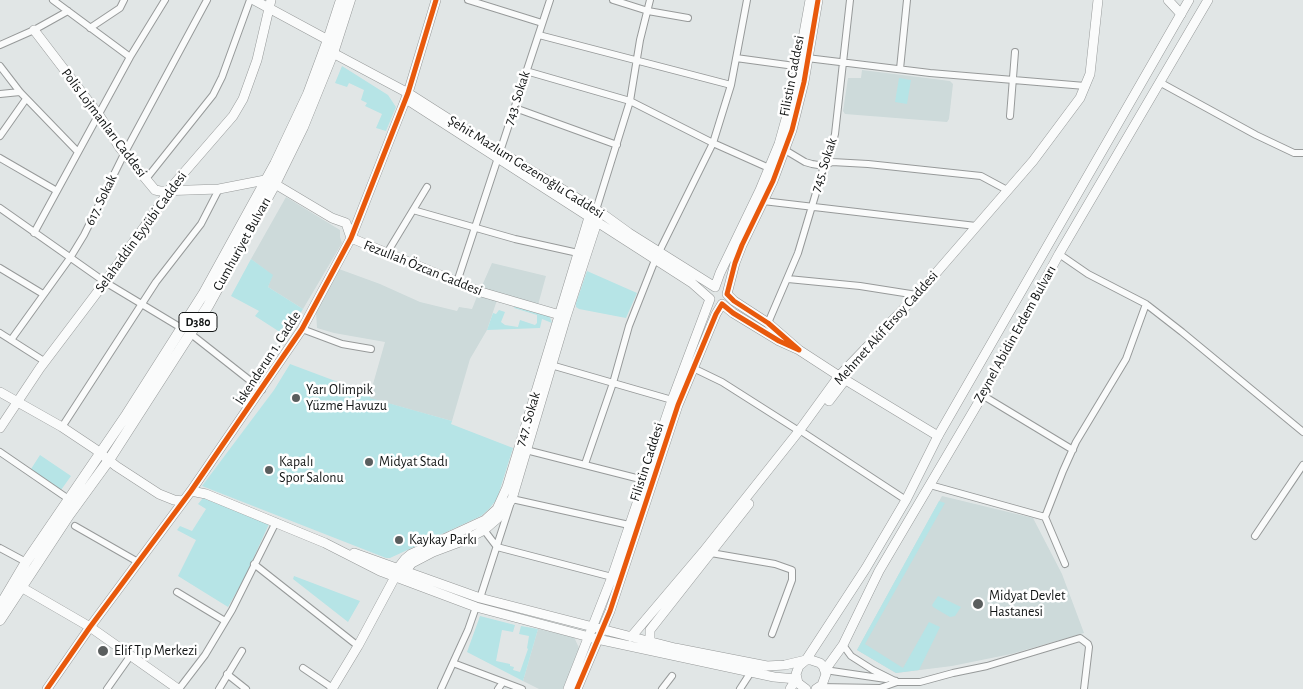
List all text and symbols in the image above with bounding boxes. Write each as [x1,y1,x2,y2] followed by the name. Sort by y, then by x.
[776,34,808,118] street label: Filistin Caddesi
[58,65,150,181] street label: Polis Lojmanları Caddesi
[500,69,534,127] street label: 743. Sokak
[445,112,607,222] street label: Şehit Mazlum Gezenoğlu Caddesi
[807,136,841,194] street label: 745. Sokak
[91,168,191,296] street label: Selahaddin Eyyübi Caddesi
[81,172,121,228] street label: 617. Sokak
[209,194,275,294] street label: Cumhuriyet Bulvarı
[361,236,485,300] street label: Fezullah Özcan Caddesi
[970,263,1060,405] street label: Zeynel Abidin Erdem Bulvarı
[830,267,942,389] street label: Mehmet Akif Ersoy Caddesi
[231,308,305,408] street label: İskenderun 1. Cadde
[179,313,217,332] road number: D380
[306,382,387,414] place label: Yarı Olimpik Yüzme Havuzu
[512,390,544,448] street label: 747. Sokak
[290,392,302,404] marker: Yarı Olimpik Yüzme Havuzu
[626,420,668,504] street label: Filistin Caddesi
[279,454,344,487] place label: Kapalı Spor Salonu
[379,454,448,470] place label: Midyat Stadı
[363,456,375,468] marker: Midyat Stadı
[263,464,275,476] marker: Kapalı Spor Salonu
[409,532,477,548] place label: Kaykay Parkı
[393,534,405,546] marker: Kaykay Parkı
[989,588,1065,620] place label: Midyat Devlet Hastanesi
[971,597,985,611] marker: Midyat Devlet Hastanesi
[114,643,197,659] place label: Elif Tıp Merkezi
[96,644,110,658] marker: Elif Tıp Merkezi

